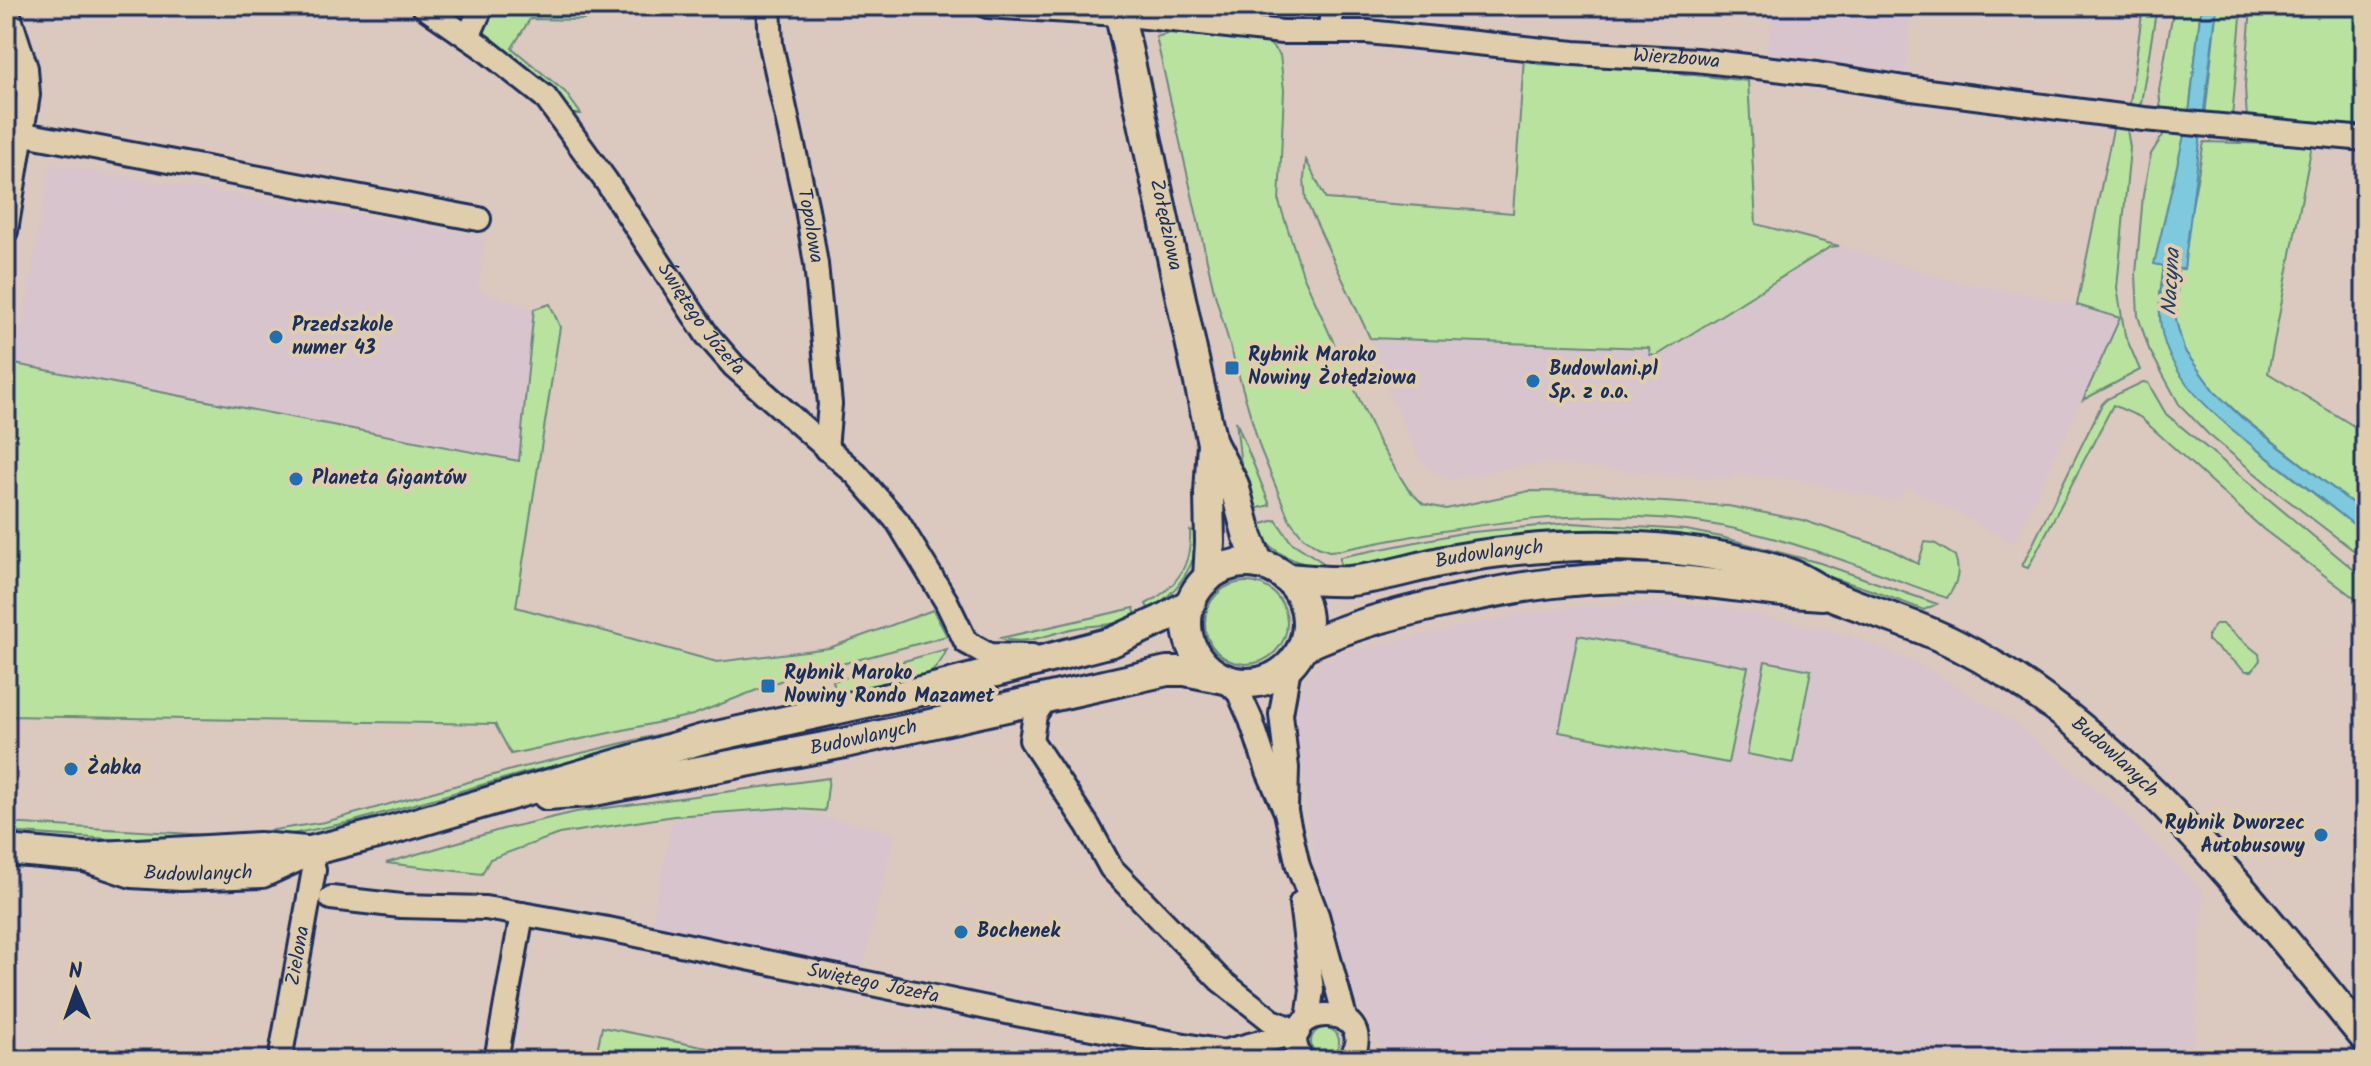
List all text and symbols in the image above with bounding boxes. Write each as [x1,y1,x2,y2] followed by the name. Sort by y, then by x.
[1632,40,1722,79] street label: Wierzbowa
[1140,176,1191,274] street label: Żołędziowa
[787,185,832,266] street label: Topolowa
[2153,246,2191,317] water label: Nacyna
[648,257,752,384] street label: Świętego Józefa
[292,310,394,365] place label: Przedszkole numer 43
[267,328,285,346] marker: Przedszkole numer 43
[1248,340,1416,395] place label: Rybnik Maroko Nowiny Żołędziowa
[1549,354,1659,409] place label: Budowlani.pl Sp. z o.o.
[1223,359,1241,377] marker: Rybnik Maroko Nowiny Żołędziowa
[1524,372,1542,390] marker: Budowlani.pl Sp. z o.o.
[312,463,467,495] place label: Planeta Gigantów
[287,470,305,488] marker: Planeta Gigantów
[1432,532,1545,579] street label: Budowlanych
[784,658,995,713] place label: Rybnik Maroko Nowiny Rondo Mazamet
[759,677,777,695] marker: Rybnik Maroko Nowiny Rondo Mazamet
[2063,709,2166,806] street label: Budowlanych
[807,711,920,765] street label: Budowlanych
[87,753,142,785] place label: Żabka
[62,760,80,778] marker: Żabka
[2164,808,2306,863] place label: Rybnik Dworzec Autobusowy
[2312,826,2330,844] marker: Rybnik Dworzec Autobusowy
[143,857,253,892] street label: Budowlanych
[977,916,1061,948] place label: Bochenek
[278,923,320,988] street label: Zielona
[952,923,970,941] marker: Bochenek
[36,950,116,1030] north arrow
[68,955,83,990] text: N
[804,955,942,1013] street label: Świętego Józefa

